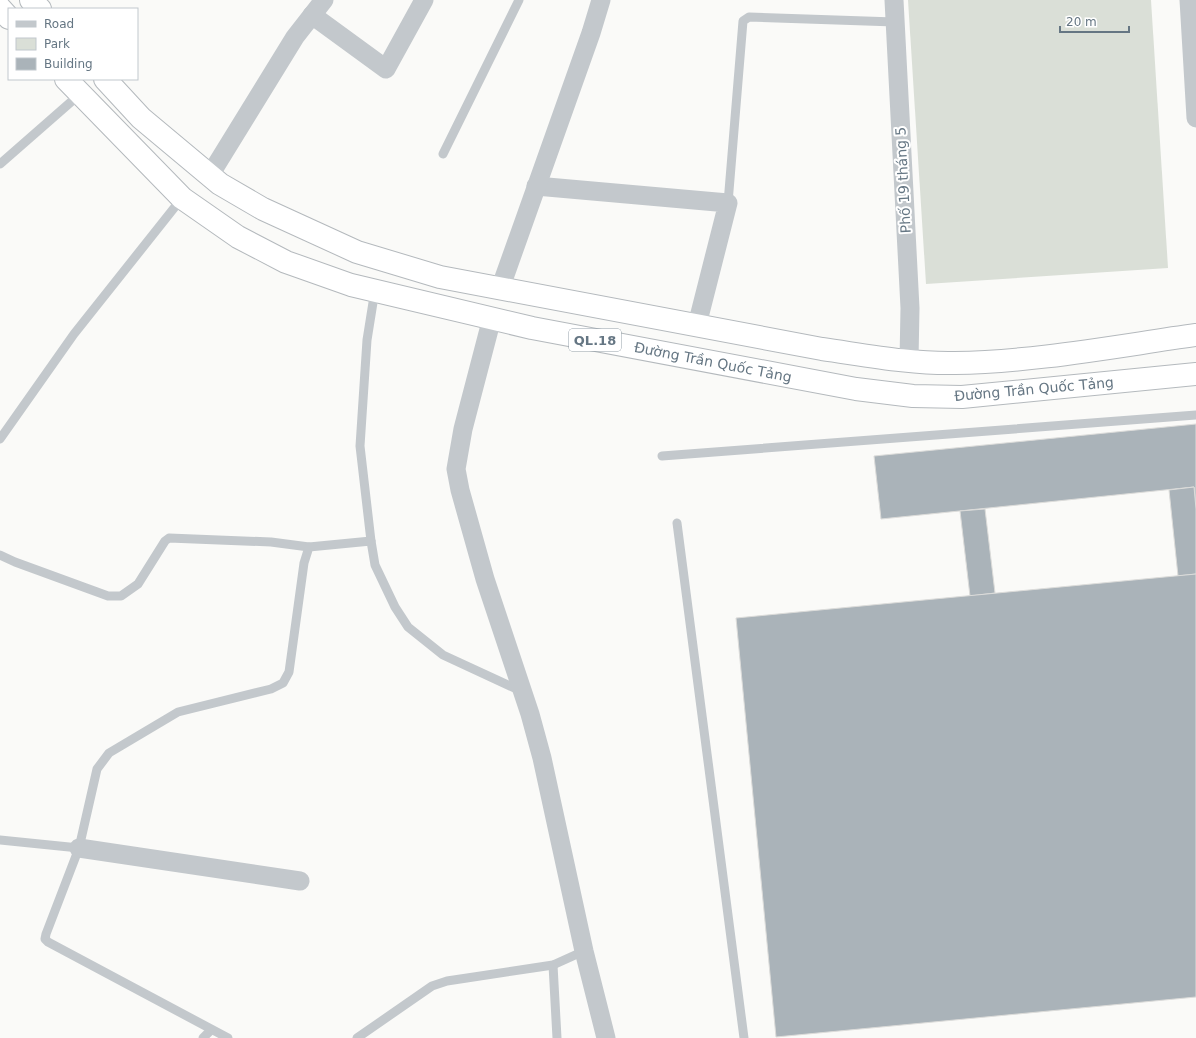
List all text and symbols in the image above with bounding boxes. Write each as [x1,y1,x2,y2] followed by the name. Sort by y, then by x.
[8,8,138,80] legend
[1060,8,1129,34] scale bar
[1066,15,1097,29] text: 20 m
[44,17,74,31] text: Road
[44,37,70,51] text: Park
[44,57,93,71] text: Building
[892,126,914,234] street label: Phố 19 tháng 5
[569,329,621,351] road number: QL.18
[633,339,793,385] street label: Đường Trần Quốc Tảng
[954,374,1114,404] street label: Đường Trần Quốc Tảng

